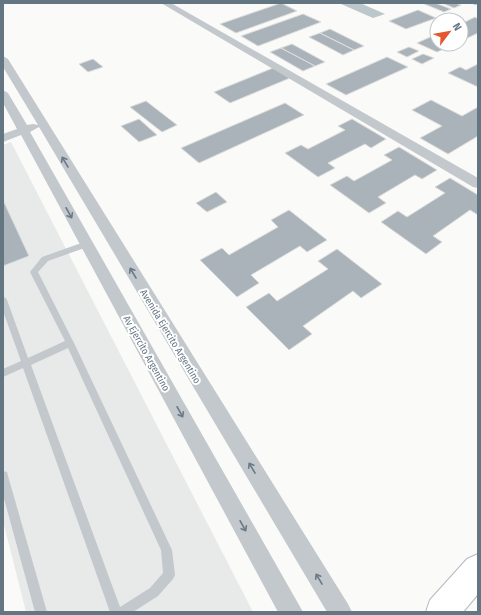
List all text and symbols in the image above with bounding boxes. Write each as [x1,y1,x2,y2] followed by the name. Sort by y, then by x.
[429,12,469,52] north arrow
[450,21,464,33] text: N
[61,156,69,168] one-way arrow
[66,207,74,219] one-way arrow
[129,268,137,279] one-way arrow
[137,287,203,386] street label: Avenida Ejercito Argentino
[120,314,172,393] street label: Av Ejercito Argentino
[177,406,184,418] one-way arrow
[247,462,255,474] one-way arrow
[240,520,247,532] one-way arrow
[315,573,323,585] one-way arrow

